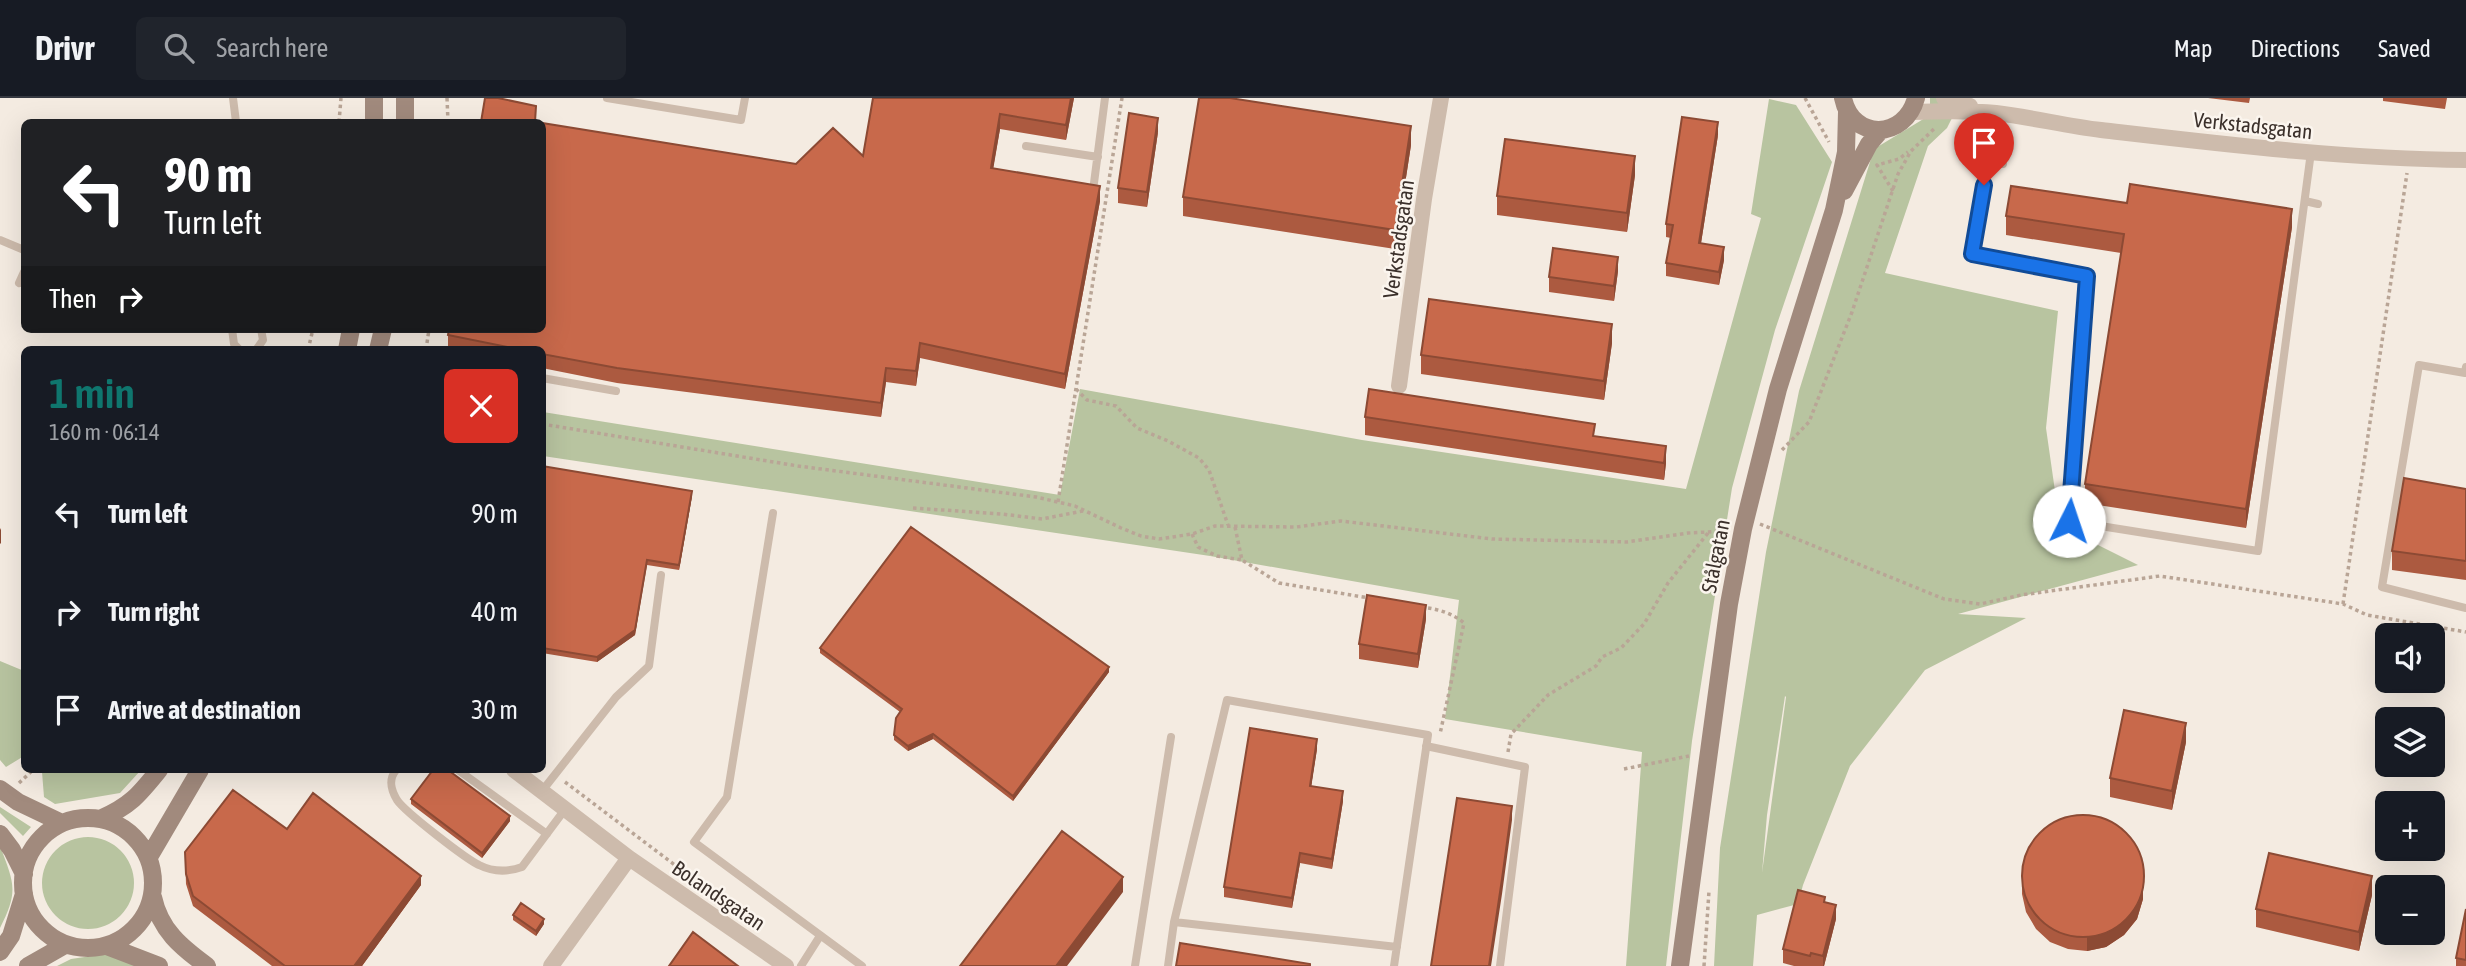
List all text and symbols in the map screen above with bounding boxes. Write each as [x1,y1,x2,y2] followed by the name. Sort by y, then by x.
[136,17,626,80] search box
[35,29,94,67] text: Drivr
[160,29,198,67] icon: search
[216,33,328,63] text: Search here
[2174,35,2212,62] text: Map
[2250,35,2340,62] text: Directions
[2378,35,2431,62] text: Saved
[2192,107,2314,143] street label: Verkstadsgatan
[1954,113,2014,185] pin
[1965,124,2003,162] icon: arrive
[164,146,252,202] text: 90 m
[49,147,140,238] icon: left
[1378,178,1418,300] street label: Verkstadsgatan
[164,204,262,241] text: Turn left
[111,280,149,318] icon: right
[49,284,97,314] text: Then
[49,369,135,417] text: 1 min
[444,369,518,443] button: close
[49,419,160,445] text: 160 m · 06:14
[2032,484,2106,558] position arrow
[49,495,87,533] icon: left
[108,499,188,529] text: Turn left
[471,499,518,529] text: 90 m
[1696,517,1734,595] street label: Stålgatan
[49,593,87,631] icon: right
[108,597,199,627] text: Turn right
[471,597,518,627] text: 40 m
[2375,623,2445,945] map controls
[2375,623,2445,693] button: sound
[49,691,87,729] icon: arrive
[108,695,301,725] text: Arrive at destination
[471,695,518,725] text: 30 m
[2375,707,2445,777] button: layers
[2375,791,2445,861] button: +
[668,855,770,935] street label: Bolandsgatan
[2375,875,2445,945] button: −

